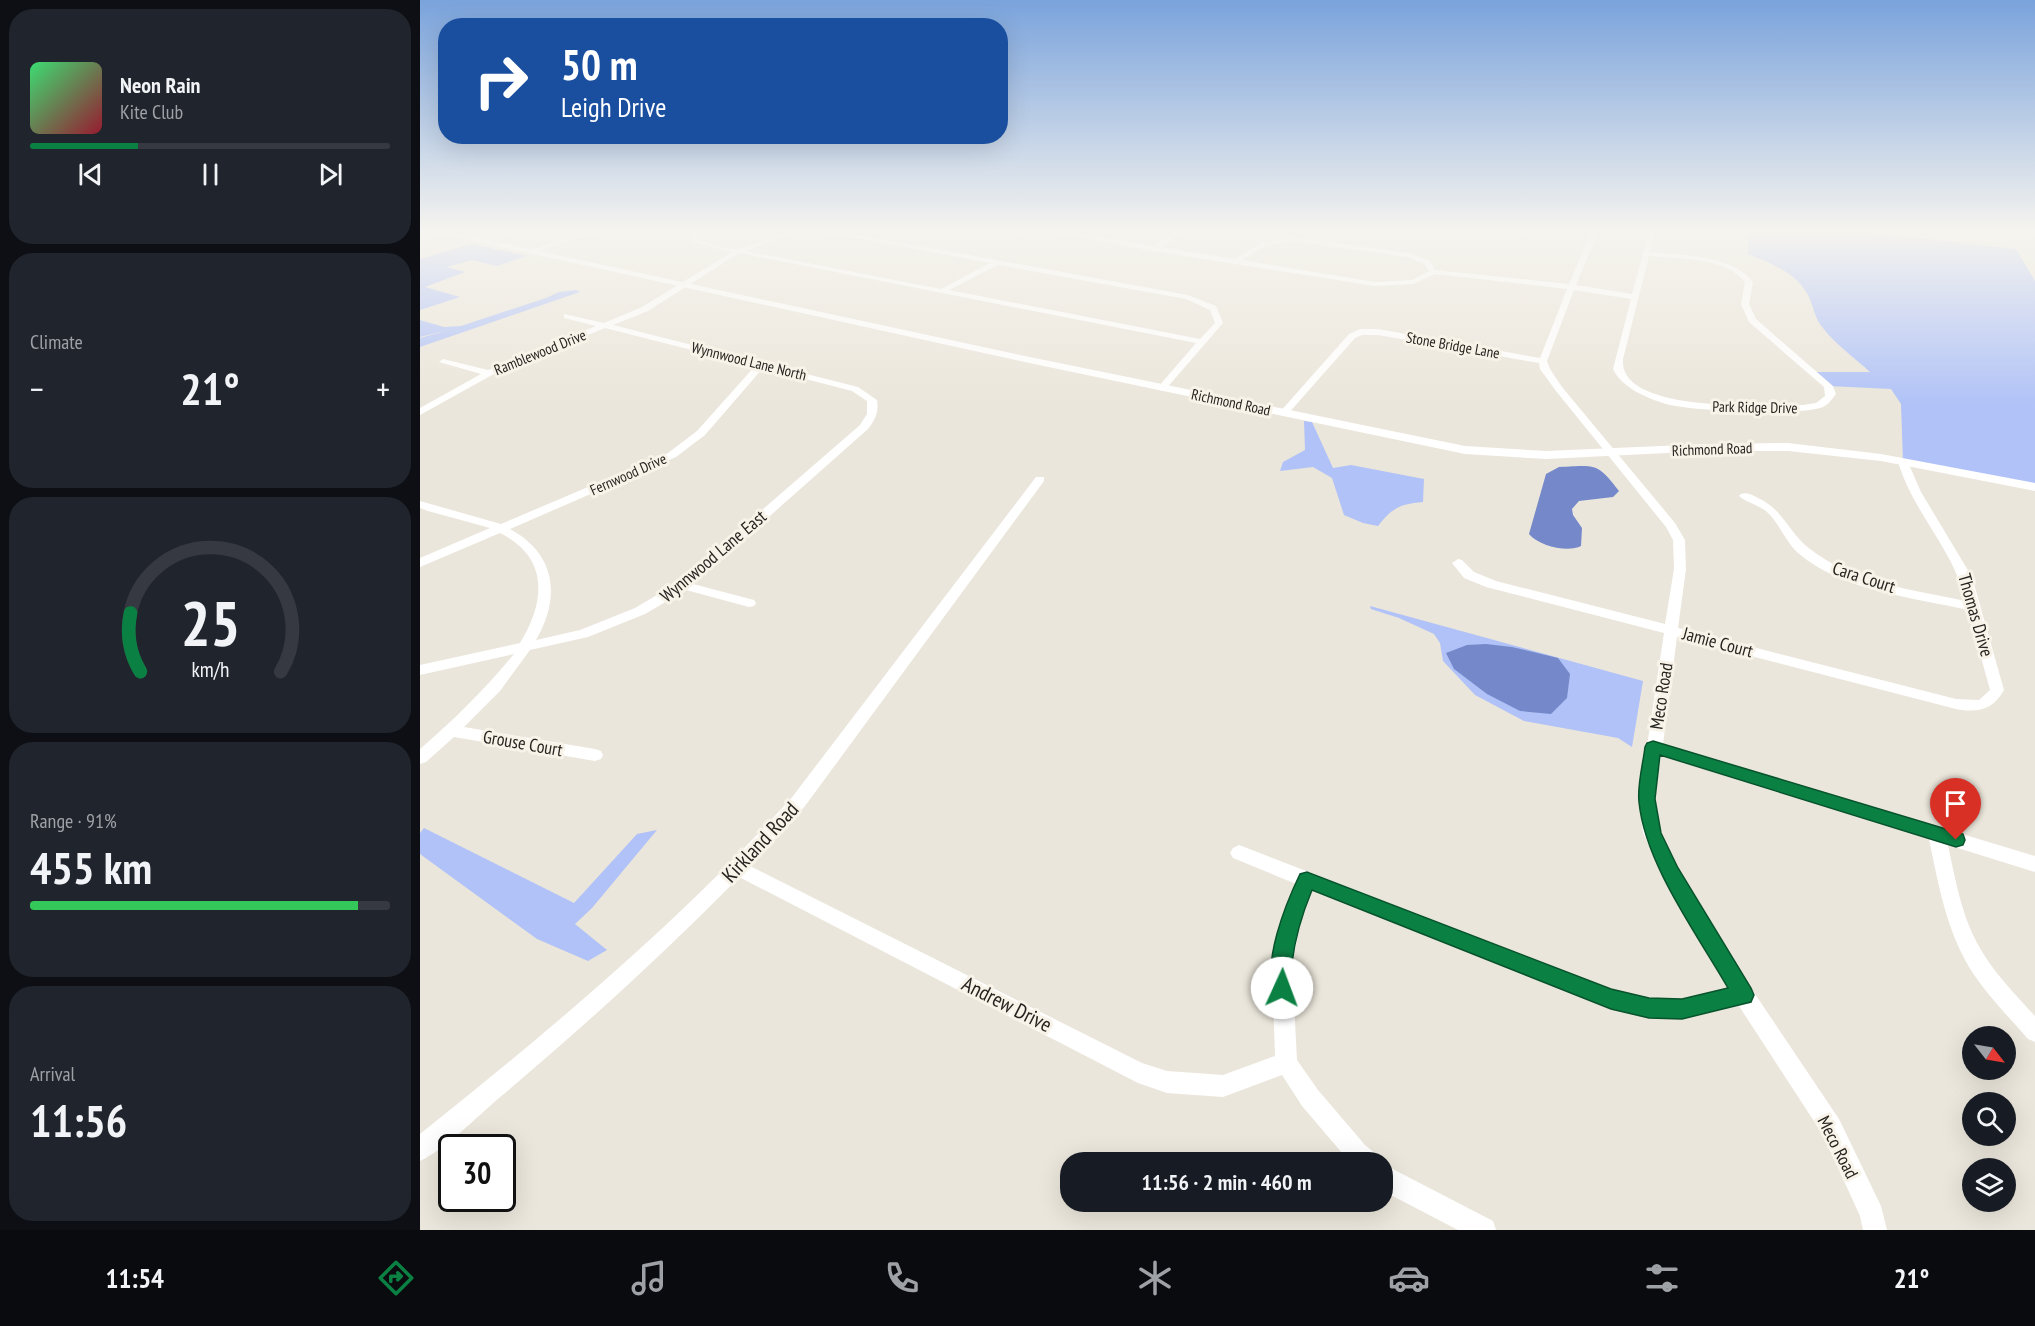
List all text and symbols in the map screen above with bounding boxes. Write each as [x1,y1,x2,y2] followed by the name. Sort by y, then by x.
[561,37,638,92] text: 50 m
[462,42,540,120] icon: right
[120,71,200,99] text: Neon Rain
[561,90,666,124] text: Leigh Drive
[120,99,183,125] text: Kite Club
[74,158,107,191] icon: previous
[194,158,227,191] icon: pause
[314,158,347,191] icon: next
[491,325,589,379] street label: Ramblewood Drive
[1405,327,1501,363] street label: Stone Bridge Lane
[30,329,83,355] text: Climate
[690,338,808,384] street label: Wynnwood Lane North
[180,359,240,417] text: 21°
[30,367,44,410] text: −
[376,367,390,410] text: +
[1190,384,1272,420] street label: Richmond Road
[1712,397,1798,417] street label: Park Ridge Drive
[1671,438,1753,460] street label: Richmond Road
[587,449,669,499] street label: Fernwood Drive
[655,505,771,607] street label: Wynnwood Lane East
[1830,556,1898,598] street label: Cara Court
[1953,571,1999,659] street label: Thomas Drive
[180,582,240,663] text: 25
[1679,621,1756,662] street label: Jamie Court
[191,655,229,683] text: km/h
[1644,661,1678,731] street label: Meco Road
[481,725,565,761] street label: Grouse Court
[1930,778,1981,840] pin
[1939,787,1972,820] icon: arrive
[716,796,804,888] street label: Kirkland Road
[30,808,117,834] text: Range · 91%
[30,838,152,896] text: 455 km
[1250,956,1314,1020] position arrow
[958,970,1056,1038] street label: Andrew Drive
[1962,1026,2016,1080] north arrow
[1962,1026,2016,1212] map controls
[30,1061,75,1087] text: Arrival
[30,1091,127,1149] text: 11:56
[1962,1092,2016,1146] button: search
[1813,1112,1863,1182] street label: Meco Road
[438,1134,516,1212] speed limit sign: 30
[1962,1158,2016,1212] button: layers
[1141,1168,1312,1196] text: 11:56 · 2 min · 460 m
[375,1257,417,1299] icon: directions
[628,1257,670,1299] icon: music
[881,1257,923,1299] icon: phone
[1134,1257,1176,1299] icon: climate
[1388,1257,1430,1299] icon: car
[1641,1257,1683,1299] icon: filters
[106,1261,164,1295] text: 11:54
[1894,1261,1929,1295] text: 21°

